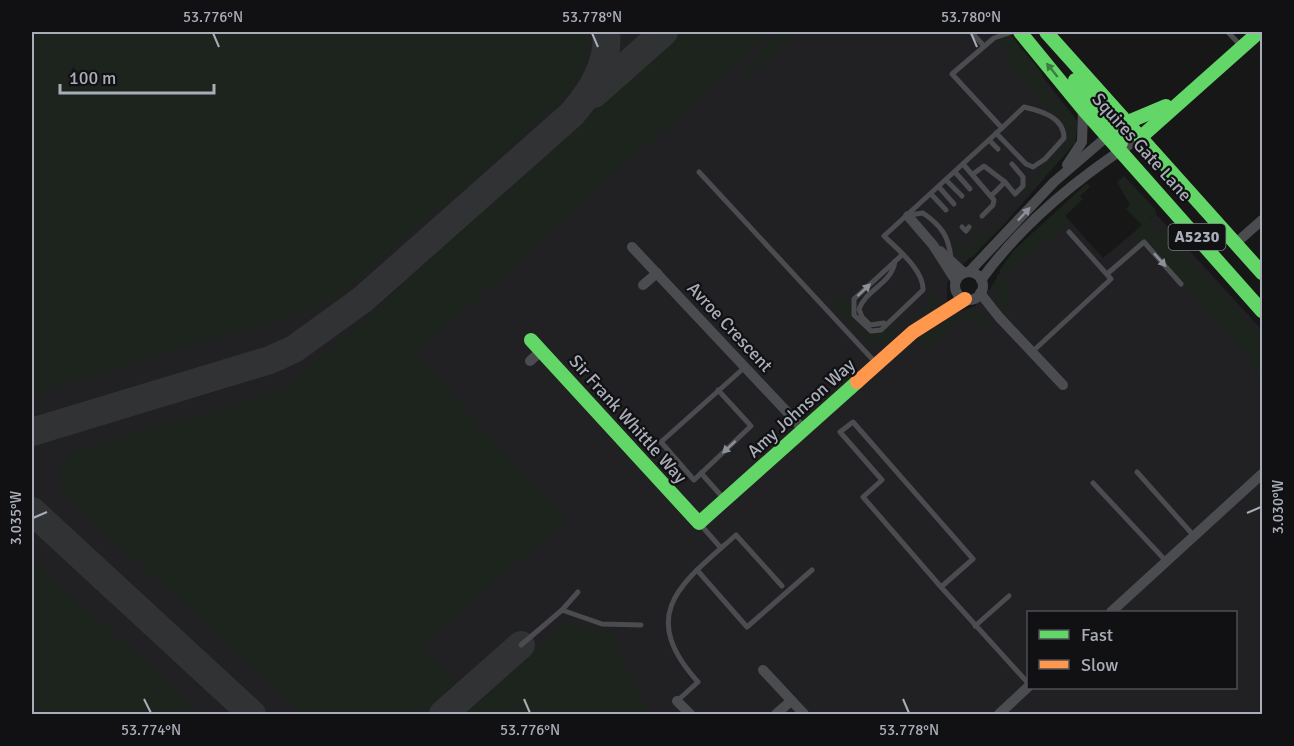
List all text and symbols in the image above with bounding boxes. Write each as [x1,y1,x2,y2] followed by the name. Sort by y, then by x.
[183,8,243,26] text: 53.776°N
[562,8,622,26] text: 53.778°N
[941,8,1001,26] text: 53.780°N
[60,57,214,95] scale bar
[1045,62,1058,78] one-way arrow
[69,67,116,89] text: 100 m
[1088,88,1196,206] street label: Squires Gate Lane
[1017,207,1031,222] one-way arrow
[1168,224,1226,250] road number: A5230
[1153,253,1167,268] one-way arrow
[683,277,777,377] street label: Avroe Crescent
[856,284,871,297] one-way arrow
[564,350,692,488] street label: Sir Frank Whittle Way
[743,353,860,462] street label: Amy Johnson Way
[722,440,737,453] one-way arrow
[1269,479,1287,534] text: 3.030°W
[7,490,25,545] text: 3.035°W
[1027,611,1237,689] legend
[1081,624,1113,646] text: Fast
[1081,654,1118,676] text: Slow
[121,721,181,739] text: 53.774°N
[500,721,560,739] text: 53.776°N
[879,721,939,739] text: 53.778°N

